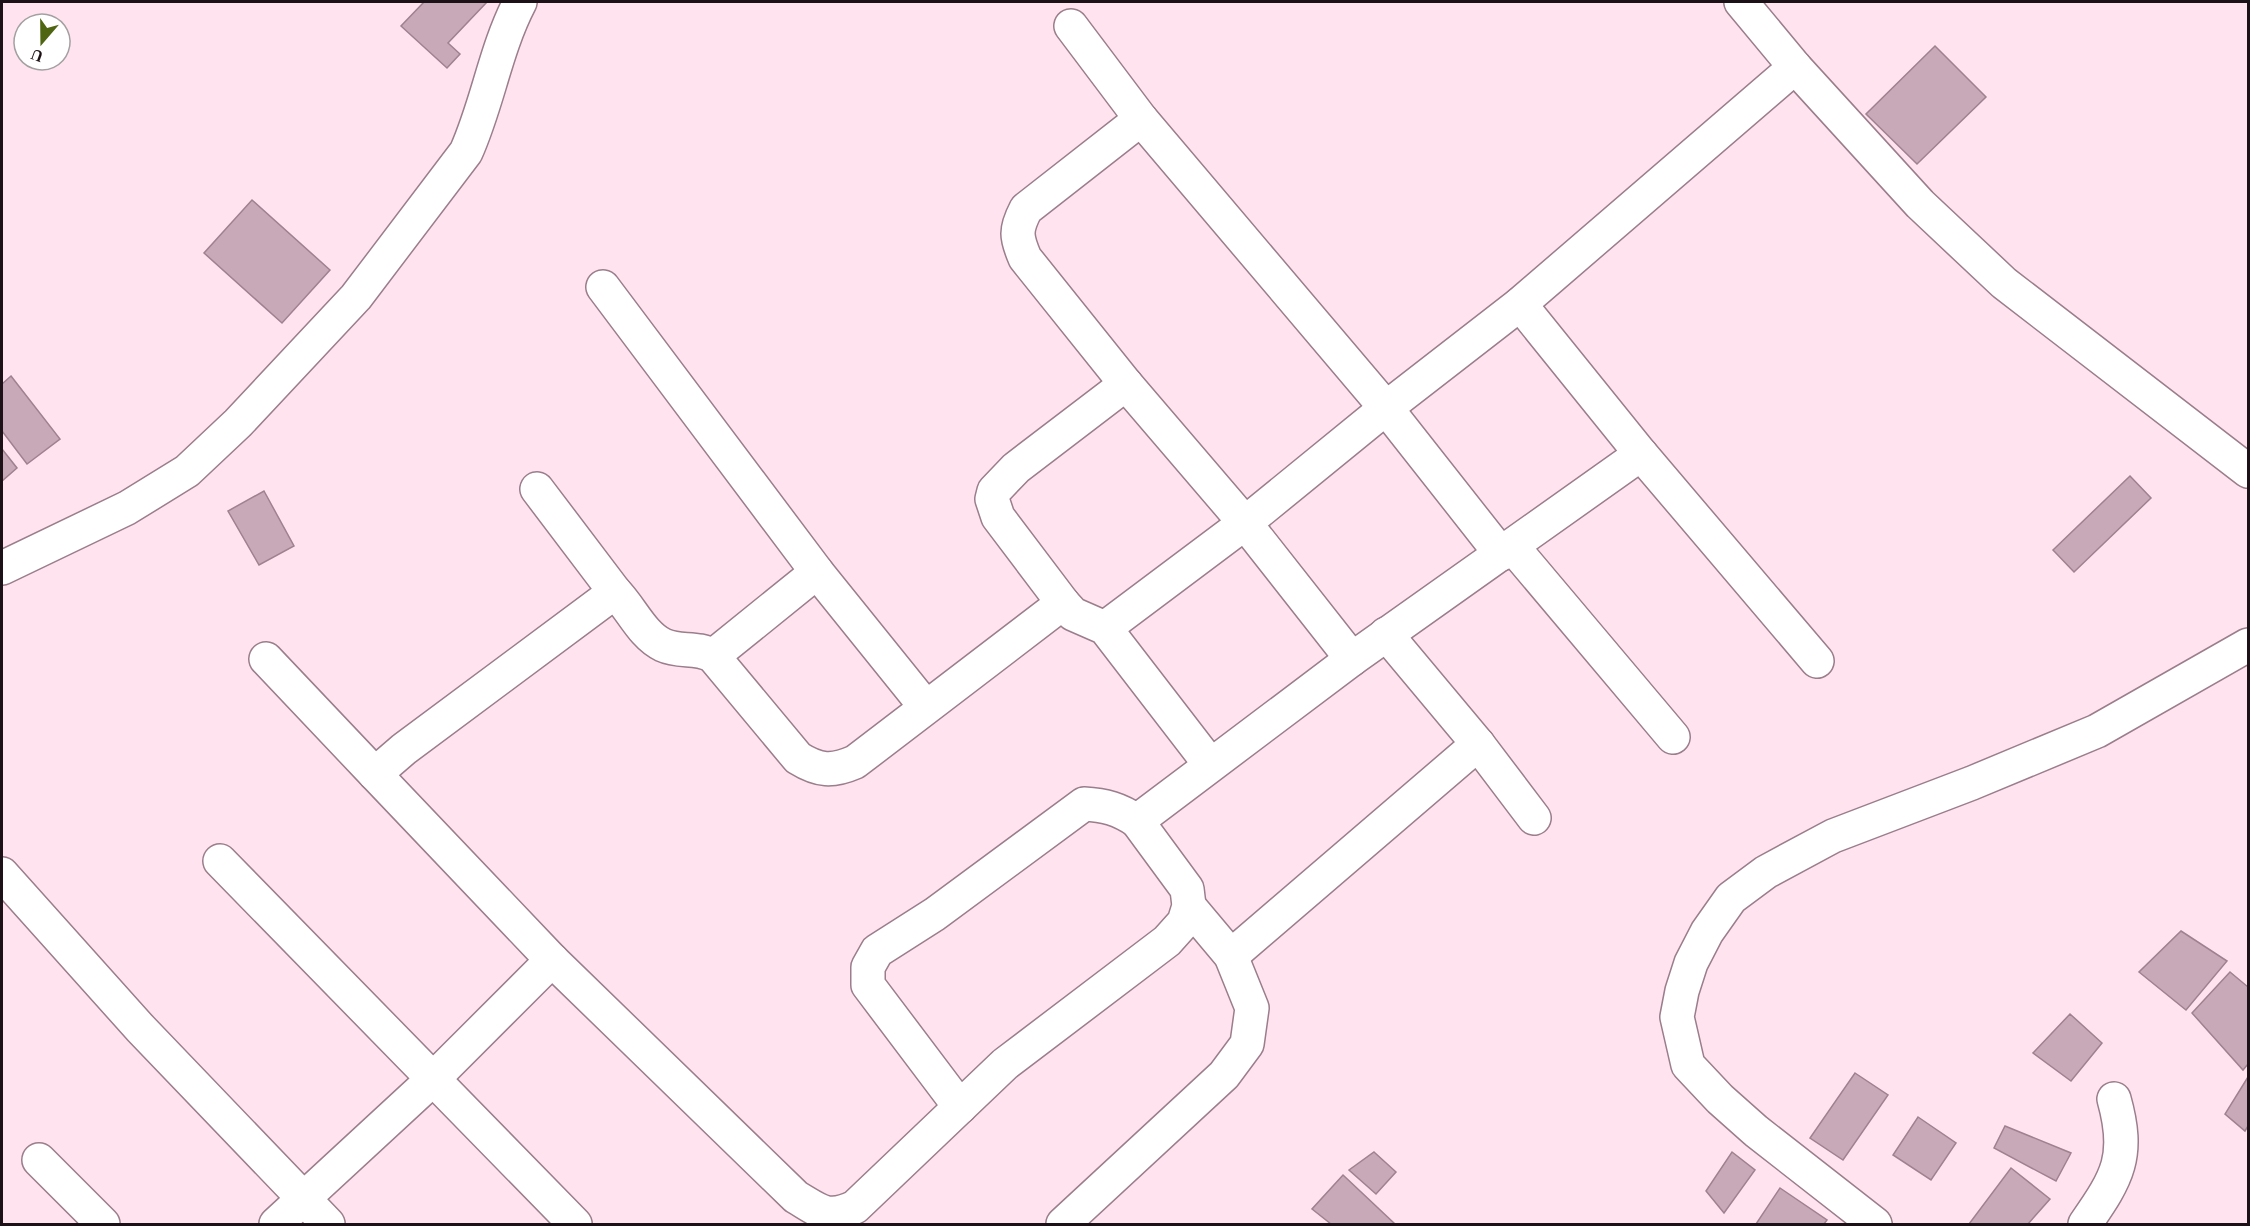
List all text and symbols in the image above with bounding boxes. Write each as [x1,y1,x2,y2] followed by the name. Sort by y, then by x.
[12,12,72,72] north arrow
[28,46,45,66] text: U

